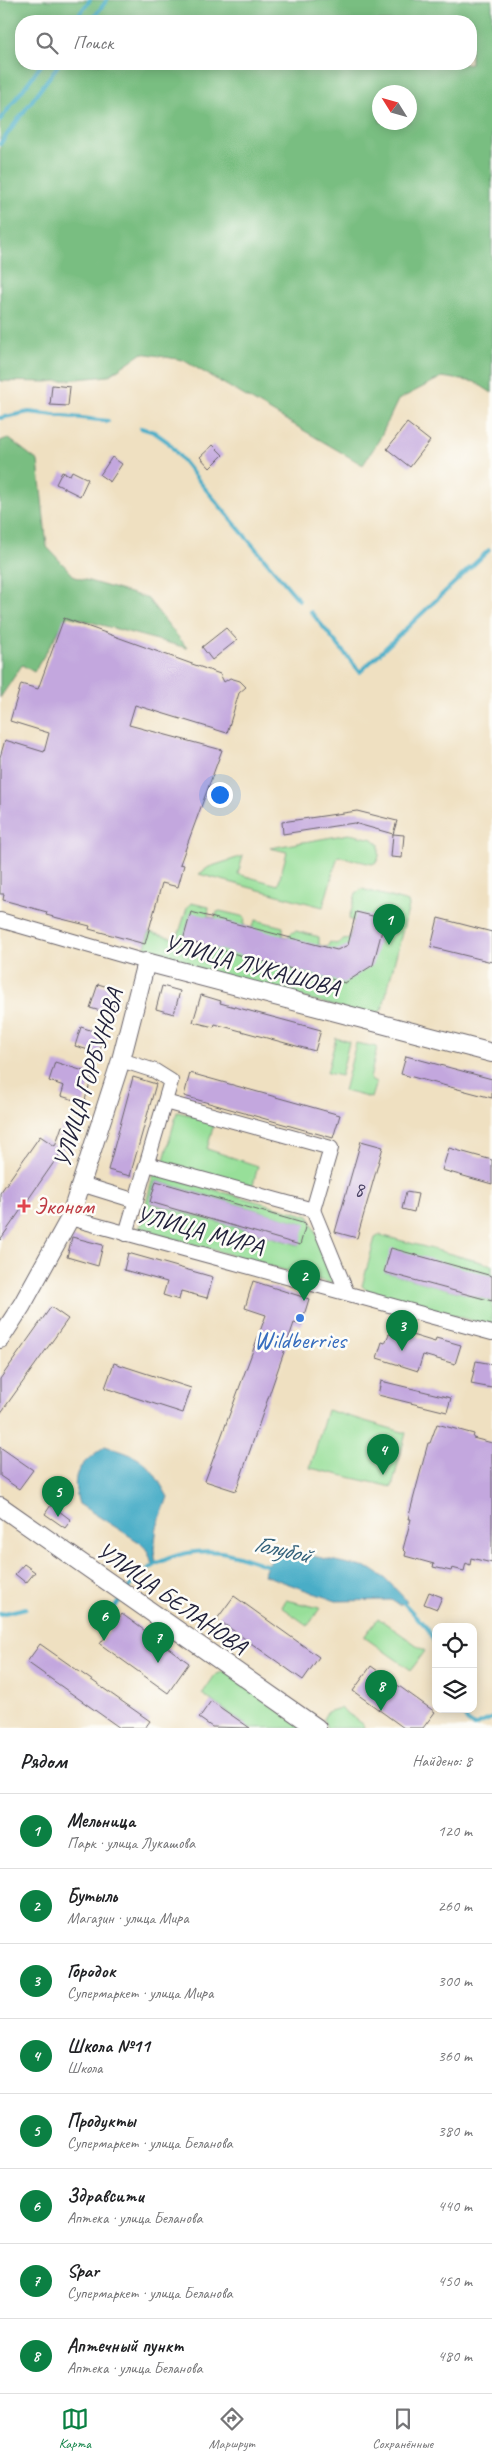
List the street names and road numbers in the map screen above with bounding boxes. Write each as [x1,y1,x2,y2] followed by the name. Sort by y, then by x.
[161,927,344,1003] street label: УЛИЦА ЛУКАШОВА
[47,984,130,1171] street label: УЛИЦА ГОРБУНОВА
[133,1199,268,1262] street label: УЛИЦА МИРА
[91,1535,254,1662] street label: УЛИЦА БЕЛАНОВА

